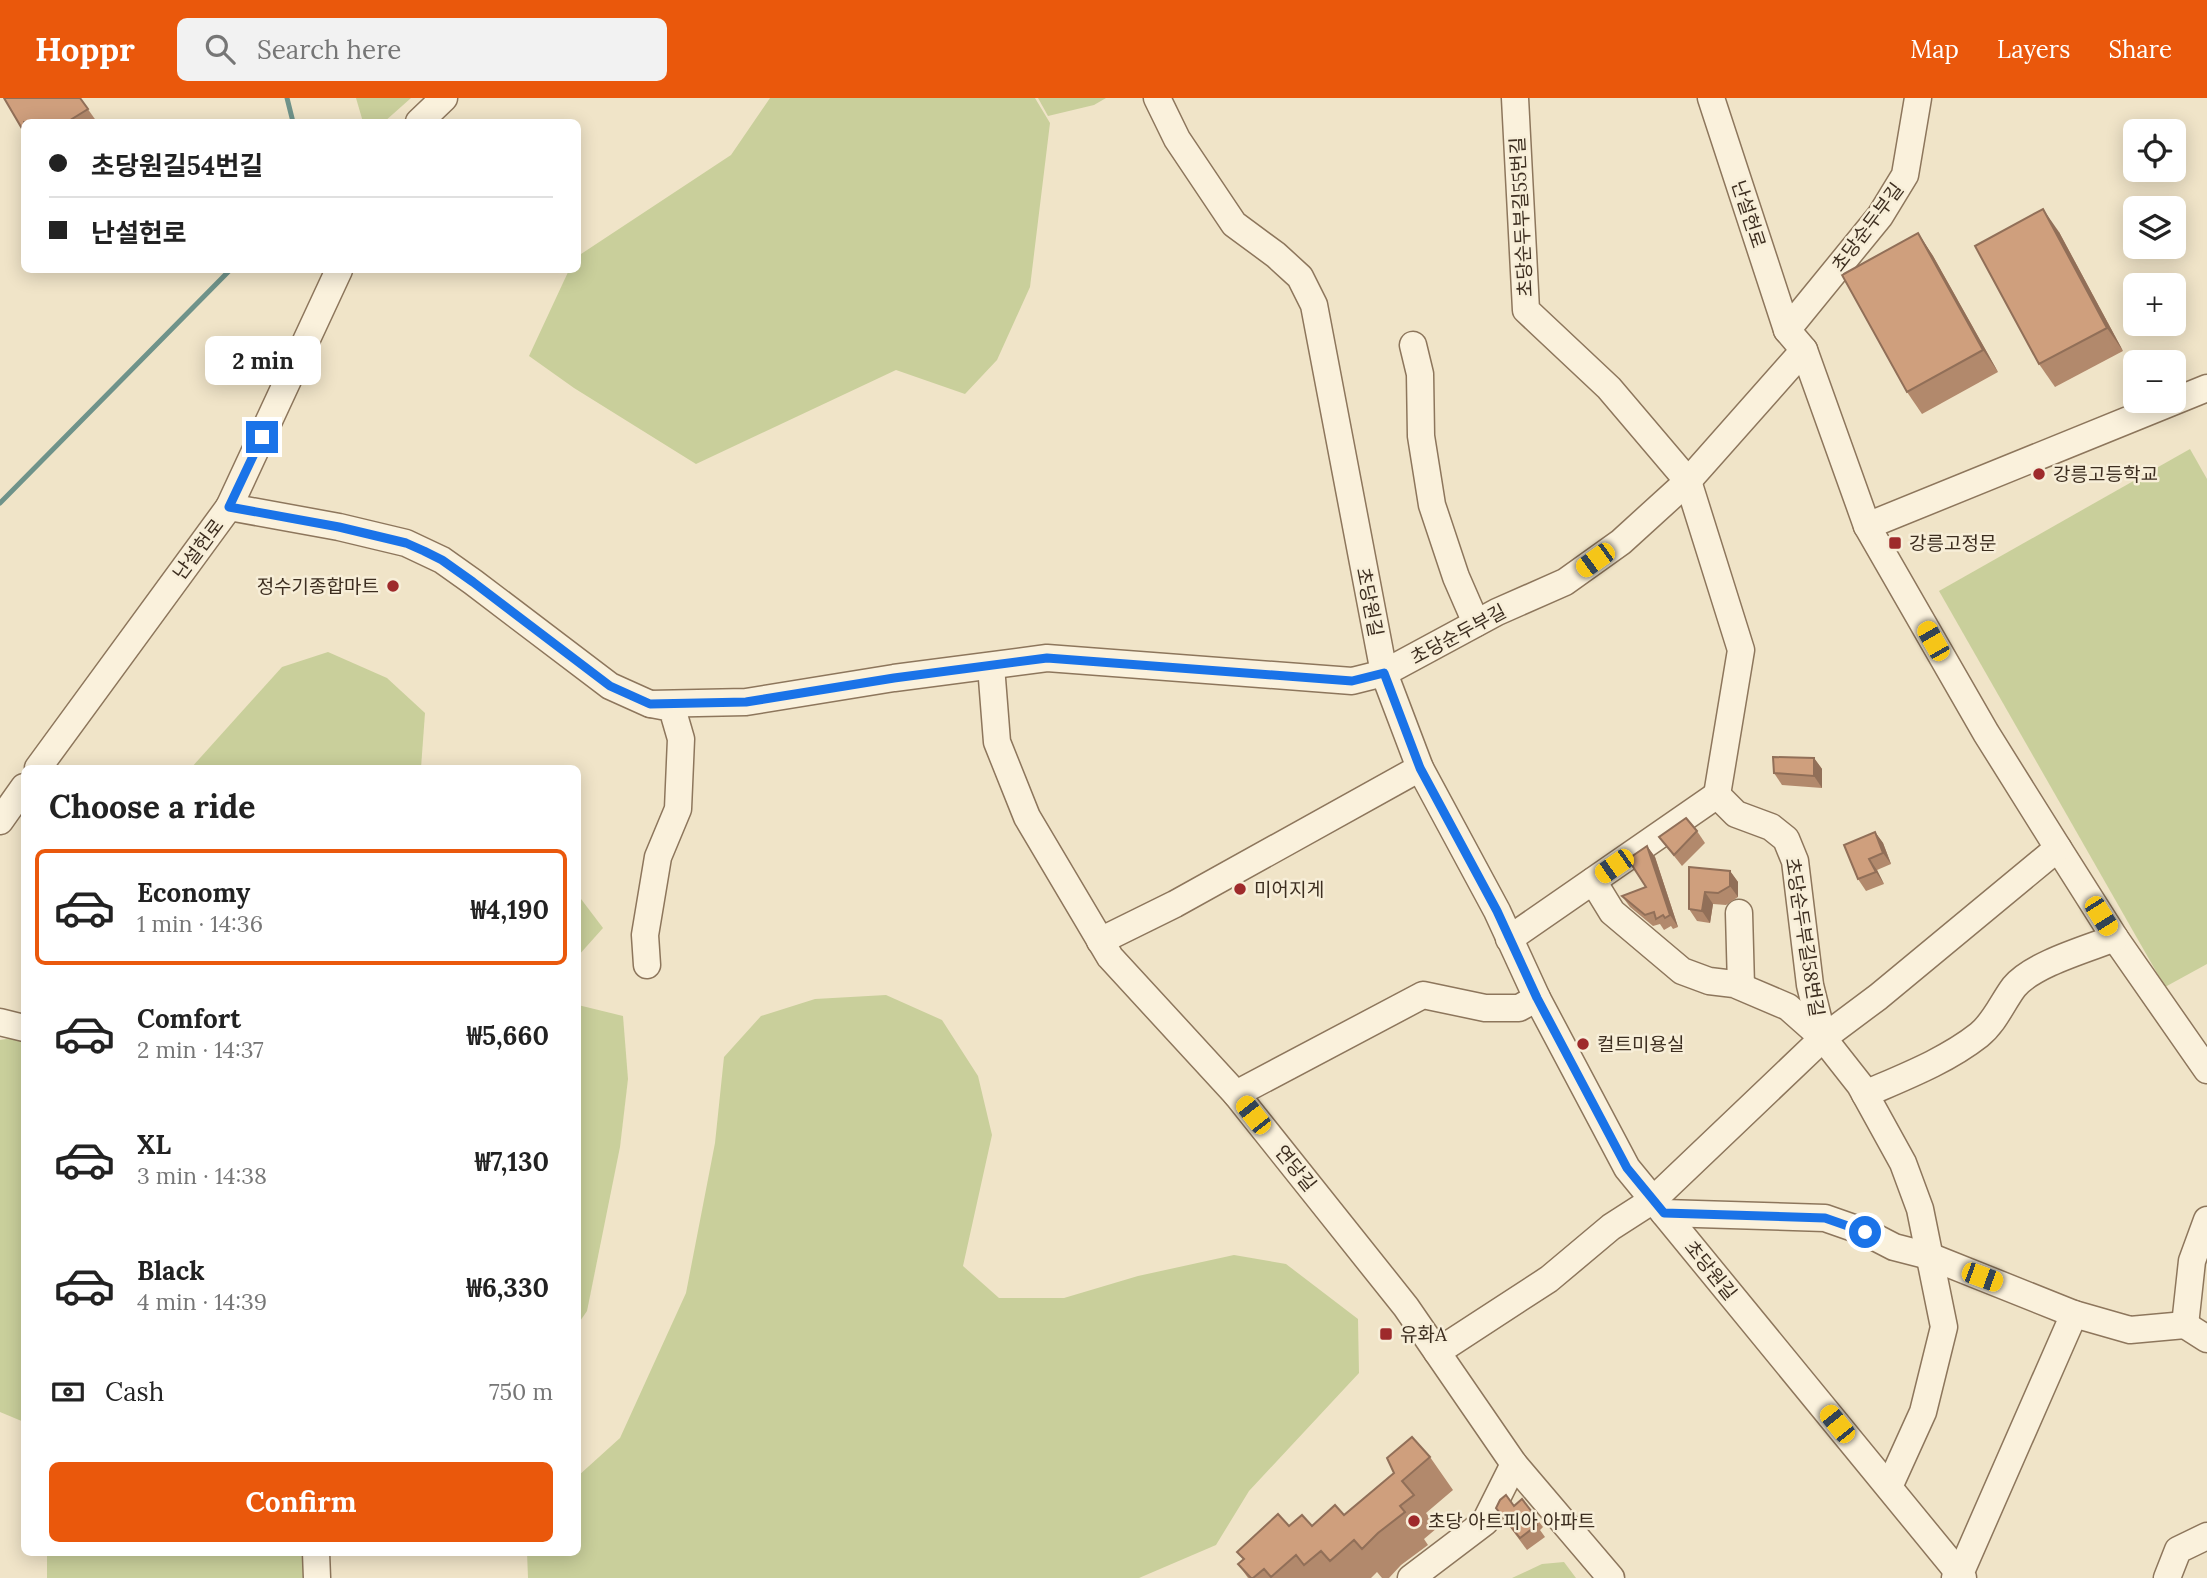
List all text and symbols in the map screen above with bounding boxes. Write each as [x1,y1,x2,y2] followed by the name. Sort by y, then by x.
[177,18,667,81] search box
[35,28,135,70] text: Hoppr
[201,30,239,68] icon: search
[257,33,401,66] text: Search here
[1910,34,1959,65] text: Map
[1997,34,2070,65] text: Layers
[2108,34,2172,65] text: Share
[2123,119,2186,413] map controls
[2123,119,2186,182] button: locate
[1505,136,1537,298] street label: 초당순두부길55번길
[91,149,263,182] text: 초당원길54번길
[1727,177,1771,251] street label: 난설헌로
[1826,178,1908,276] street label: 초당순두부길
[2123,196,2186,259] button: layers
[91,216,187,249] text: 난설헌로
[2123,273,2186,336] button: +
[204,336,320,384] callout: 2 min
[232,346,294,375] text: 2 min
[2123,350,2186,413] button: −
[246,421,278,453] route end
[2053,462,2158,486] place label: 강릉고등학교
[2031,466,2047,482] marker: 강릉고등학교
[167,514,229,584] street label: 난설헌로
[1909,531,1996,555] place label: 강릉고정문
[1887,535,1903,551] marker: 강릉고정문
[1572,539,1619,581] car
[1352,565,1388,639] street label: 초당원길
[257,574,379,598] place label: 정수기종합마트
[385,578,401,594] marker: 정수기종합마트
[1406,599,1510,669] street label: 초당순두부길
[1914,618,1953,664] car
[49,786,256,827] text: Choose a ride
[1591,845,1638,887] car
[1781,856,1829,1018] street label: 초당순두부길58번길
[53,876,116,939] icon: car
[137,876,250,909] text: Economy
[1254,877,1324,901] place label: 미어지게
[1232,881,1248,897] marker: 미어지게
[471,893,549,926] text: ₩4,190
[2081,893,2122,939] car
[137,909,263,938] text: 1 min · 14:36
[53,1002,116,1065] icon: car
[137,1002,241,1035] text: Comfort
[467,1019,549,1052] text: ₩5,660
[1597,1032,1684,1056] place label: 컬트미용실
[137,1035,264,1064] text: 2 min · 14:37
[1575,1036,1591,1052] marker: 컬트미용실
[1232,1092,1275,1138] car
[53,1128,116,1191] icon: car
[137,1128,171,1161] text: XL
[1270,1140,1322,1196] street label: 연당길
[475,1145,549,1178] text: ₩7,130
[137,1161,267,1190] text: 3 min · 14:38
[1849,1216,1881,1248] route start
[1680,1235,1742,1305] street label: 초당원길
[53,1254,116,1317] icon: car
[137,1254,205,1287] text: Black
[1959,1260,2006,1294] car
[467,1271,549,1304] text: ₩6,330
[137,1287,267,1316] text: 4 min · 14:39
[1400,1322,1448,1346] place label: 유화A
[1378,1326,1394,1342] marker: 유화A
[49,1373,87,1411] icon: cash
[105,1375,164,1408] text: Cash
[489,1377,553,1406] text: 750 m
[1816,1401,1859,1447] car
[49,1462,553,1542] button: Confirm
[1428,1509,1595,1533] place label: 초당 아트피아 아파트
[1406,1513,1422,1529] marker: 초당 아트피아 아파트

